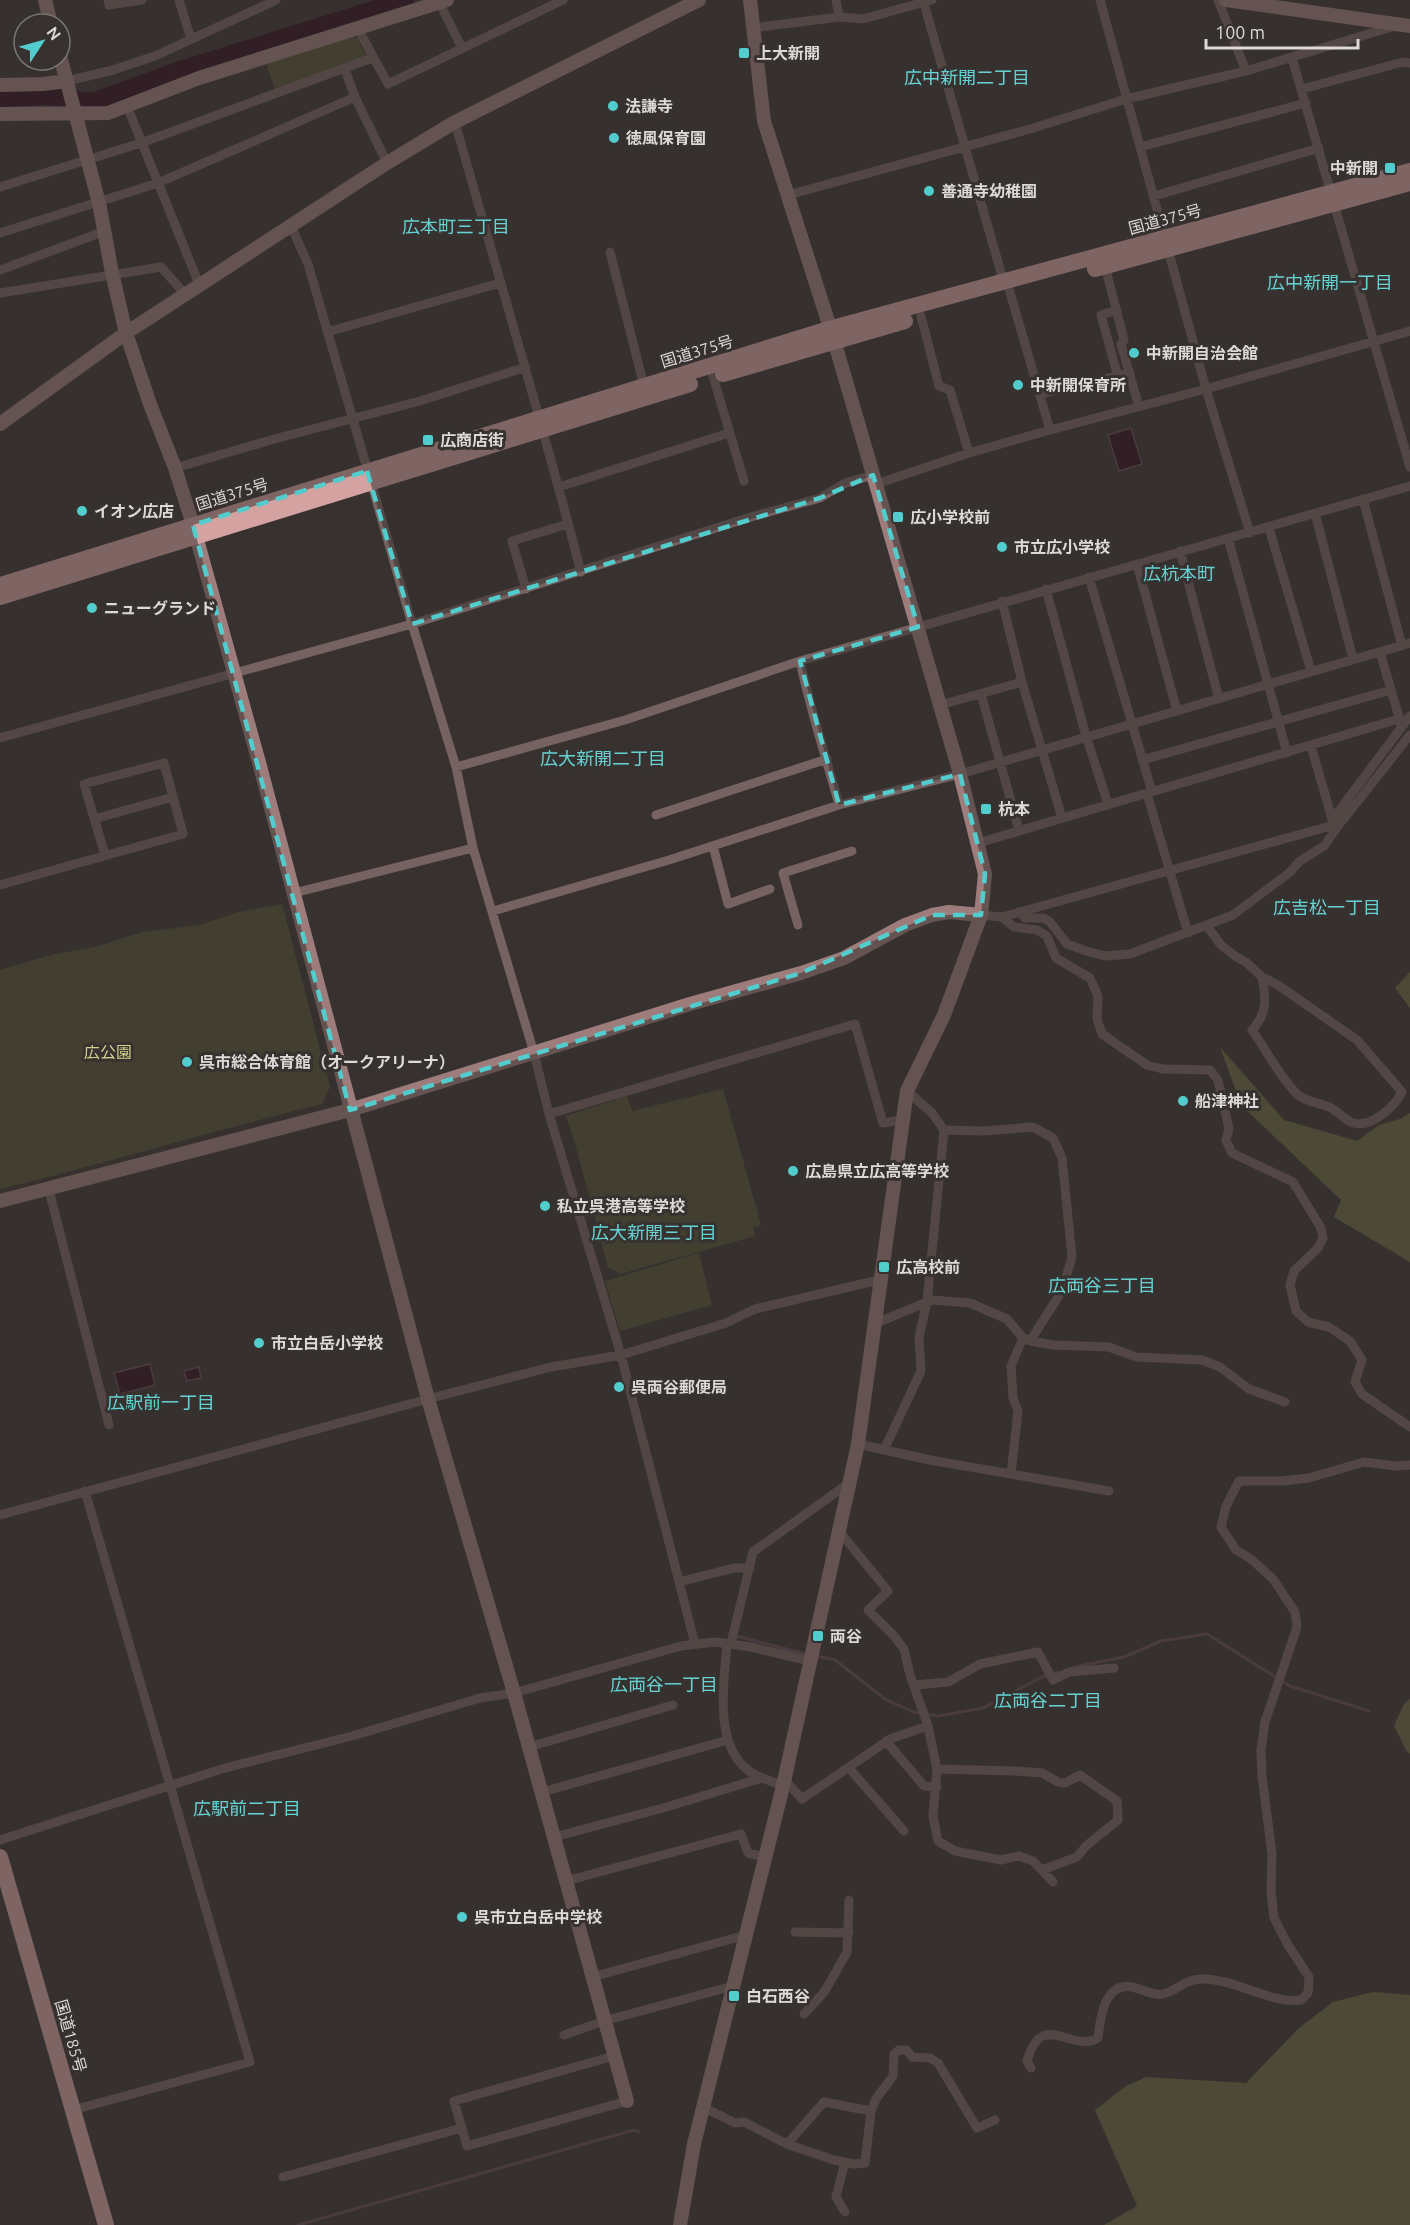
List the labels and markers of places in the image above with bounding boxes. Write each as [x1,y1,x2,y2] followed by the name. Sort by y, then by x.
[756,44,820,62] place label: 上大新開
[737,46,751,60] marker: 上大新開
[625,97,673,115] place label: 法謙寺
[606,99,620,113] marker: 法謙寺
[626,129,706,147] place label: 徳風保育園
[607,131,621,145] marker: 徳風保育園
[1330,159,1378,177] place label: 中新開
[1383,161,1397,175] marker: 中新開
[941,182,1037,200] place label: 善通寺幼稚園
[922,184,936,198] marker: 善通寺幼稚園
[1146,344,1258,362] place label: 中新開自治会館
[1127,346,1141,360] marker: 中新開自治会館
[1030,376,1126,394] place label: 中新開保育所
[1011,378,1025,392] marker: 中新開保育所
[440,431,504,449] place label: 広商店街
[421,433,435,447] marker: 広商店街
[94,502,174,520] place label: イオン広店
[75,504,89,518] marker: イオン広店
[910,508,990,526] place label: 広小学校前
[891,510,905,524] marker: 広小学校前
[1014,538,1110,556] place label: 市立広小学校
[995,540,1009,554] marker: 市立広小学校
[104,599,216,617] place label: ニューグランド
[85,601,99,615] marker: ニューグランド
[998,800,1030,818] place label: 杭本
[979,802,993,816] marker: 杭本
[199,1053,455,1071] place label: 呉市総合体育館（オークアリーナ）
[180,1055,194,1069] marker: 呉市総合体育館（オークアリーナ）
[1195,1092,1259,1110] place label: 船津神社
[1176,1094,1190,1108] marker: 船津神社
[805,1162,949,1180] place label: 広島県立広高等学校
[786,1164,800,1178] marker: 広島県立広高等学校
[557,1197,685,1215] place label: 私立呉港高等学校
[538,1199,552,1213] marker: 私立呉港高等学校
[896,1258,960,1276] place label: 広高校前
[877,1260,891,1274] marker: 広高校前
[271,1334,383,1352] place label: 市立白岳小学校
[252,1336,266,1350] marker: 市立白岳小学校
[631,1378,727,1396] place label: 呉両谷郵便局
[612,1380,626,1394] marker: 呉両谷郵便局
[830,1627,862,1645] place label: 両谷
[811,1629,825,1643] marker: 両谷
[474,1908,602,1926] place label: 呉市立白岳中学校
[455,1910,469,1924] marker: 呉市立白岳中学校
[746,1987,810,2005] place label: 白石西谷
[727,1989,741,2003] marker: 白石西谷

